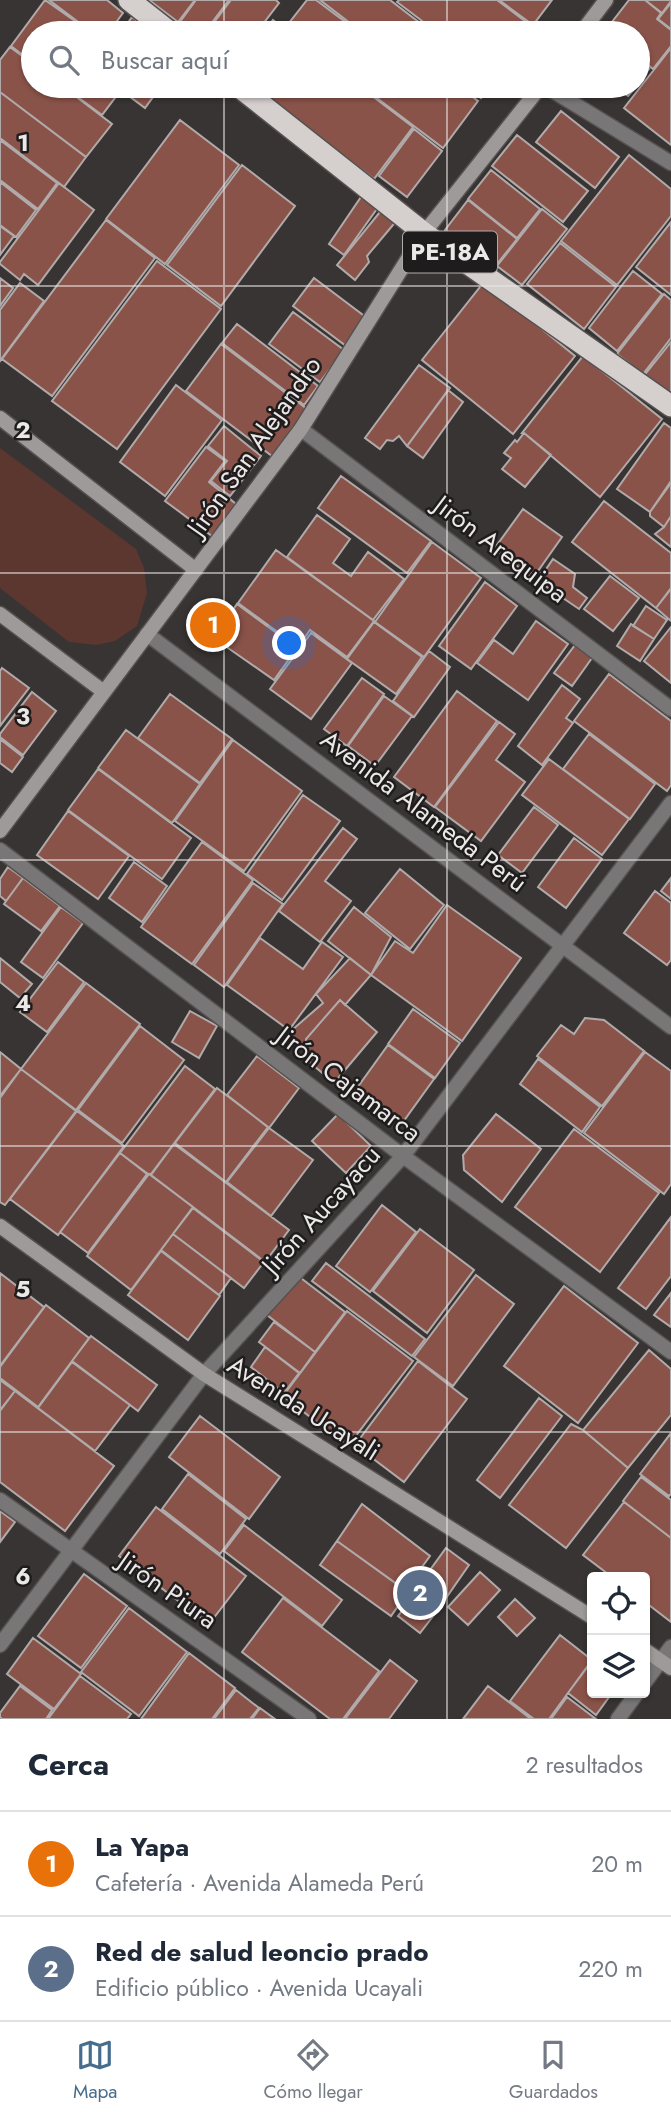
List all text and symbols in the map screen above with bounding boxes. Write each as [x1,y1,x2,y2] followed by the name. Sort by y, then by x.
[21,21,650,98] search box
[45,41,83,79] icon: search
[101,41,229,79] text: Buscar aquí
[17,126,29,160] text: 1
[403,232,497,272] road number: PE-18A
[176,348,330,546] street label: Jirón San Alejandro
[15,413,31,447] text: 2
[424,484,576,612] street label: Jirón Arequipa
[190,599,236,651] pin: 1
[272,626,306,660] your location
[16,699,30,733] text: 3
[313,721,535,901] street label: Avenida Alameda Perú
[15,986,31,1020] text: 4
[266,1015,429,1151] street label: Jirón Cajamarca
[251,1137,389,1285] street label: Jirón Aucayacu
[16,1272,30,1306] text: 5
[220,1346,388,1470] street label: Avenida Ucayali
[108,1540,225,1638] street label: Jirón Piura
[15,1559,31,1593] text: 6
[397,1567,443,1619] pin: 2
[587,1572,650,1698] map controls
[587,1572,650,1635] button: locate
[587,1635,650,1698] button: layers
[28,1743,109,1786] text: Cerca
[525,1748,643,1782] text: 2 resultados
[95,1828,189,1866] text: La Yapa
[45,1847,57,1881] text: 1
[591,1847,643,1881] text: 20 m
[95,1866,424,1900] text: Cafetería · Avenida Alameda Perú
[95,1933,428,1971] text: Red de salud leoncio prado
[43,1952,59,1986] text: 2
[578,1952,643,1986] text: 220 m
[95,1971,423,2005] text: Edificio público · Avenida Ucayali
[73,2036,118,2105] tab: Mapa
[264,2036,363,2105] tab: Cómo llegar
[509,2036,598,2105] tab: Guardados

